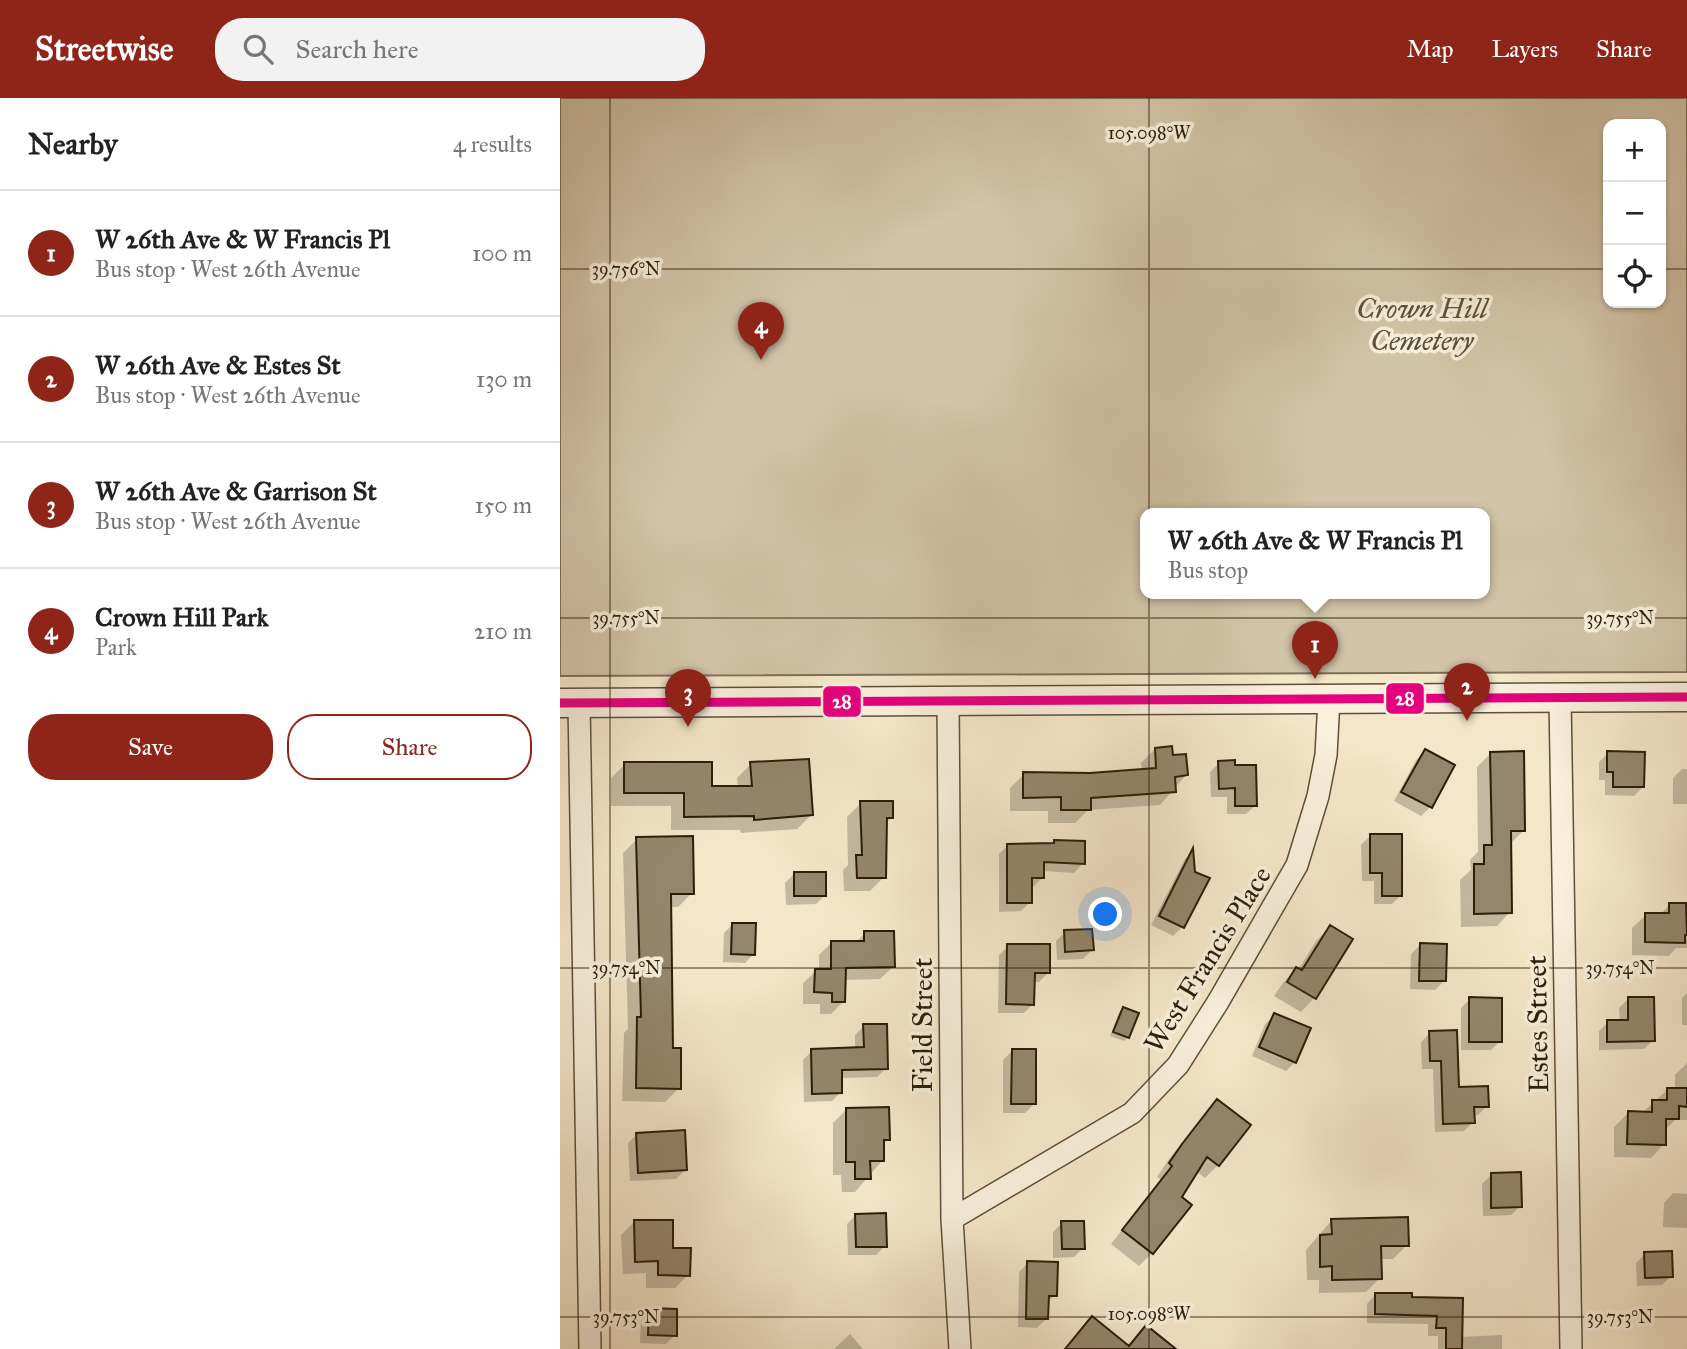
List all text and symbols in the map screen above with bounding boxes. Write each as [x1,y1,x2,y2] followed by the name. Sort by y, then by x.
[215,18,705,81] search box
[35,29,173,69] text: Streetwise
[239,30,277,68] icon: search
[295,33,418,65] text: Search here
[1407,34,1454,64] text: Map
[1492,34,1558,64] text: Layers
[1596,34,1652,64] text: Share
[1603,119,1666,308] map controls
[1603,119,1666,182] button: +
[1108,122,1191,144] text: 105.098°W
[28,126,118,162] text: Nearby
[453,130,532,158] text: 4 results
[1603,182,1666,245] button: −
[95,223,390,255] text: W 26th Ave & W Francis Pl
[46,239,56,267] text: 1
[472,239,532,267] text: 100 m
[1603,245,1666,308] button: locate
[95,255,361,283] text: Bus stop · West 26th Avenue
[592,258,660,280] text: 39.756°N
[1357,291,1490,358] park label: Crown Hill Cemetery
[738,302,784,360] pin: 4
[95,349,341,381] text: W 26th Ave & Estes St
[45,365,57,393] text: 2
[476,365,532,393] text: 130 m
[95,381,361,409] text: Bus stop · West 26th Avenue
[95,475,377,507] text: W 26th Ave & Garrison St
[46,491,56,519] text: 3
[475,491,532,519] text: 150 m
[95,507,361,535] text: Bus stop · West 26th Avenue
[1140,508,1490,599] popup
[1168,524,1462,556] text: W 26th Ave & W Francis Pl
[1168,556,1248,584] text: Bus stop
[95,601,269,633] text: Crown Hill Park
[592,607,660,629] text: 39.755°N
[1586,607,1654,629] text: 39.755°N
[45,617,57,645] text: 4
[474,617,532,645] text: 210 m
[1292,621,1338,679] pin: 1
[95,633,137,661] text: Park
[1444,663,1490,721] pin: 2
[665,669,711,727] pin: 3
[1385,682,1425,715] line badge: 28
[822,685,862,718] line badge: 28
[1395,687,1415,710] text: 28
[832,690,852,713] text: 28
[28,714,273,780] button: Save
[287,714,532,780] button: Share
[1136,860,1279,1059] street label: West Francis Place
[1088,897,1122,931] your location
[1519,955,1556,1093] street label: Estes Street
[592,957,660,979] text: 39.754°N
[1586,957,1654,979] text: 39.754°N
[905,958,940,1092] street label: Field Street
[1108,1303,1191,1325] text: 105.098°W
[593,1306,659,1328] text: 39.753°N
[1587,1306,1653,1328] text: 39.753°N

